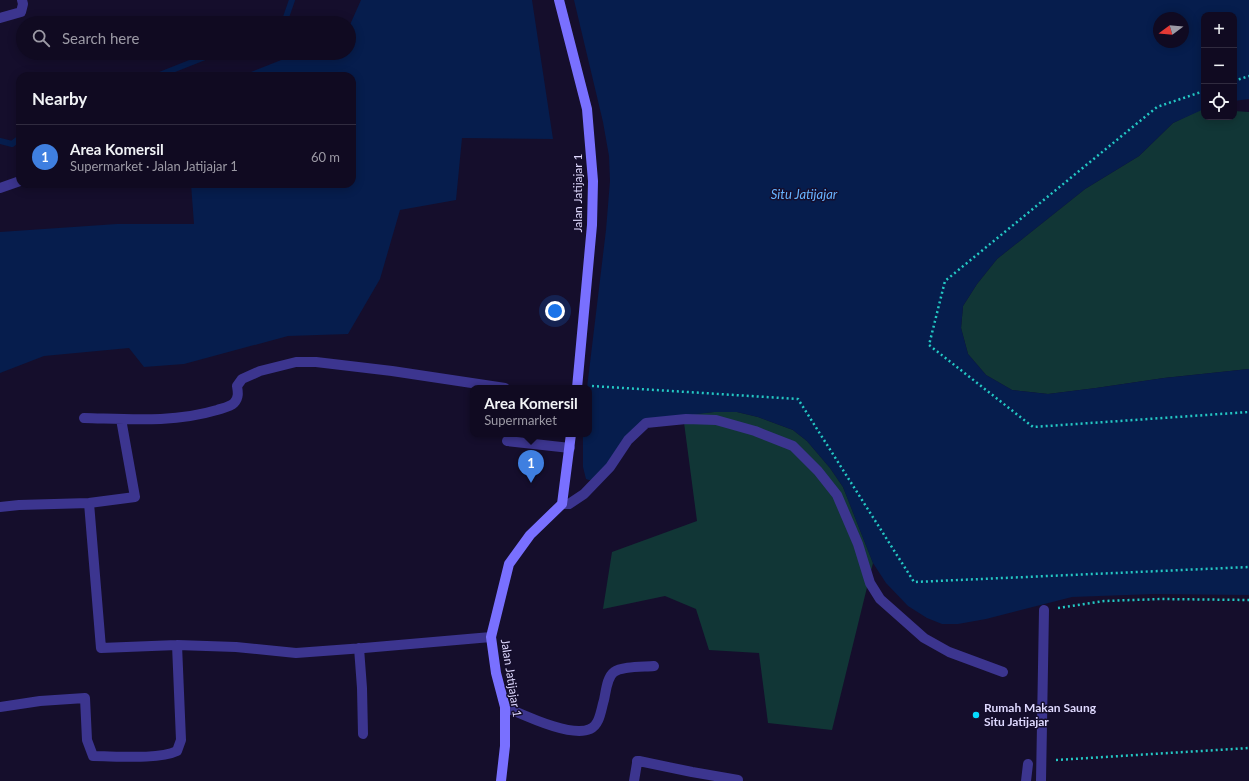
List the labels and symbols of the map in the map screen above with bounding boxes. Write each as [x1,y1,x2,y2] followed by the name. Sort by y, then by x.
[1153,12,1189,48] north arrow
[570,153,585,232] street label: Jalan Jatijajar 1
[771,186,838,202] water label: Situ Jatijajar
[545,301,565,321] your location
[518,450,544,483] pin: 1
[498,638,525,718] street label: Jalan Jatijajar 1
[984,700,1097,729] place label: Rumah Makan Saung Situ Jatijajar
[971,710,981,720] marker: Rumah Makan Saung Situ Jatijajar

